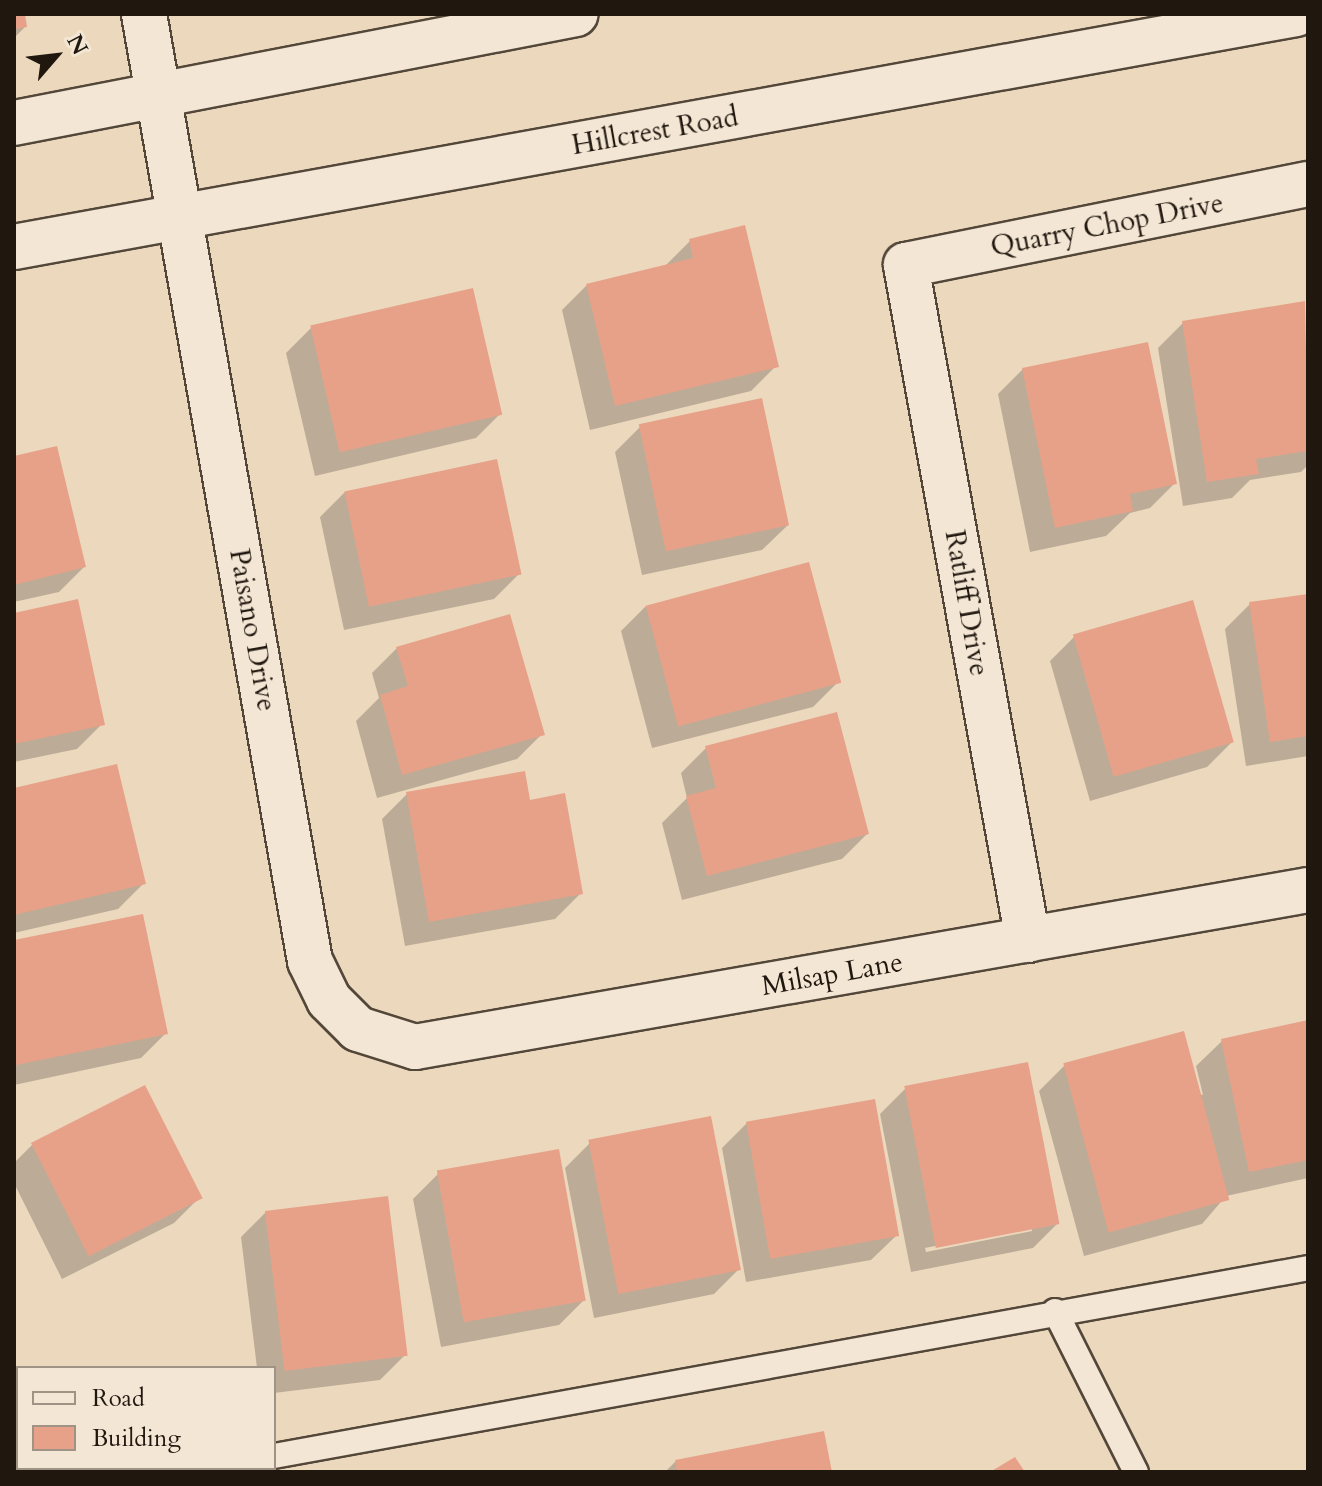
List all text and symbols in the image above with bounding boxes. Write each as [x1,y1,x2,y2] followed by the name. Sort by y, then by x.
[16,16,96,96] north arrow
[59,29,95,60] text: N
[569,100,741,162] street label: Hillcrest Road
[988,186,1226,264] street label: Quarry Chop Drive
[938,528,996,678] street label: Ratliff Drive
[222,546,284,714] street label: Paisano Drive
[759,945,905,1003] street label: Milsap Lane
[16,1366,276,1470] legend
[92,1382,145,1415] text: Road
[92,1422,181,1455] text: Building

